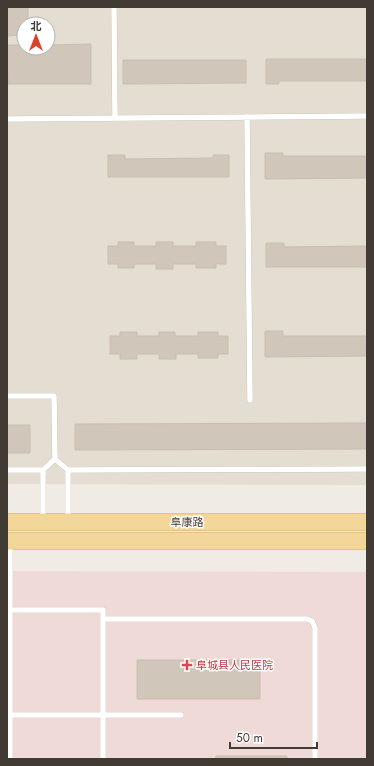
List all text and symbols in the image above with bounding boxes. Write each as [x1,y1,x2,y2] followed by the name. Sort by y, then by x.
[16,16,56,56] north arrow
[31,18,42,34] text: 北
[171,514,204,530] street label: 阜康路
[196,657,273,673] place label: 阜城县人民医院
[181,659,193,671] marker: 阜城县人民医院
[230,724,317,750] scale bar
[236,729,263,747] text: 50 m

